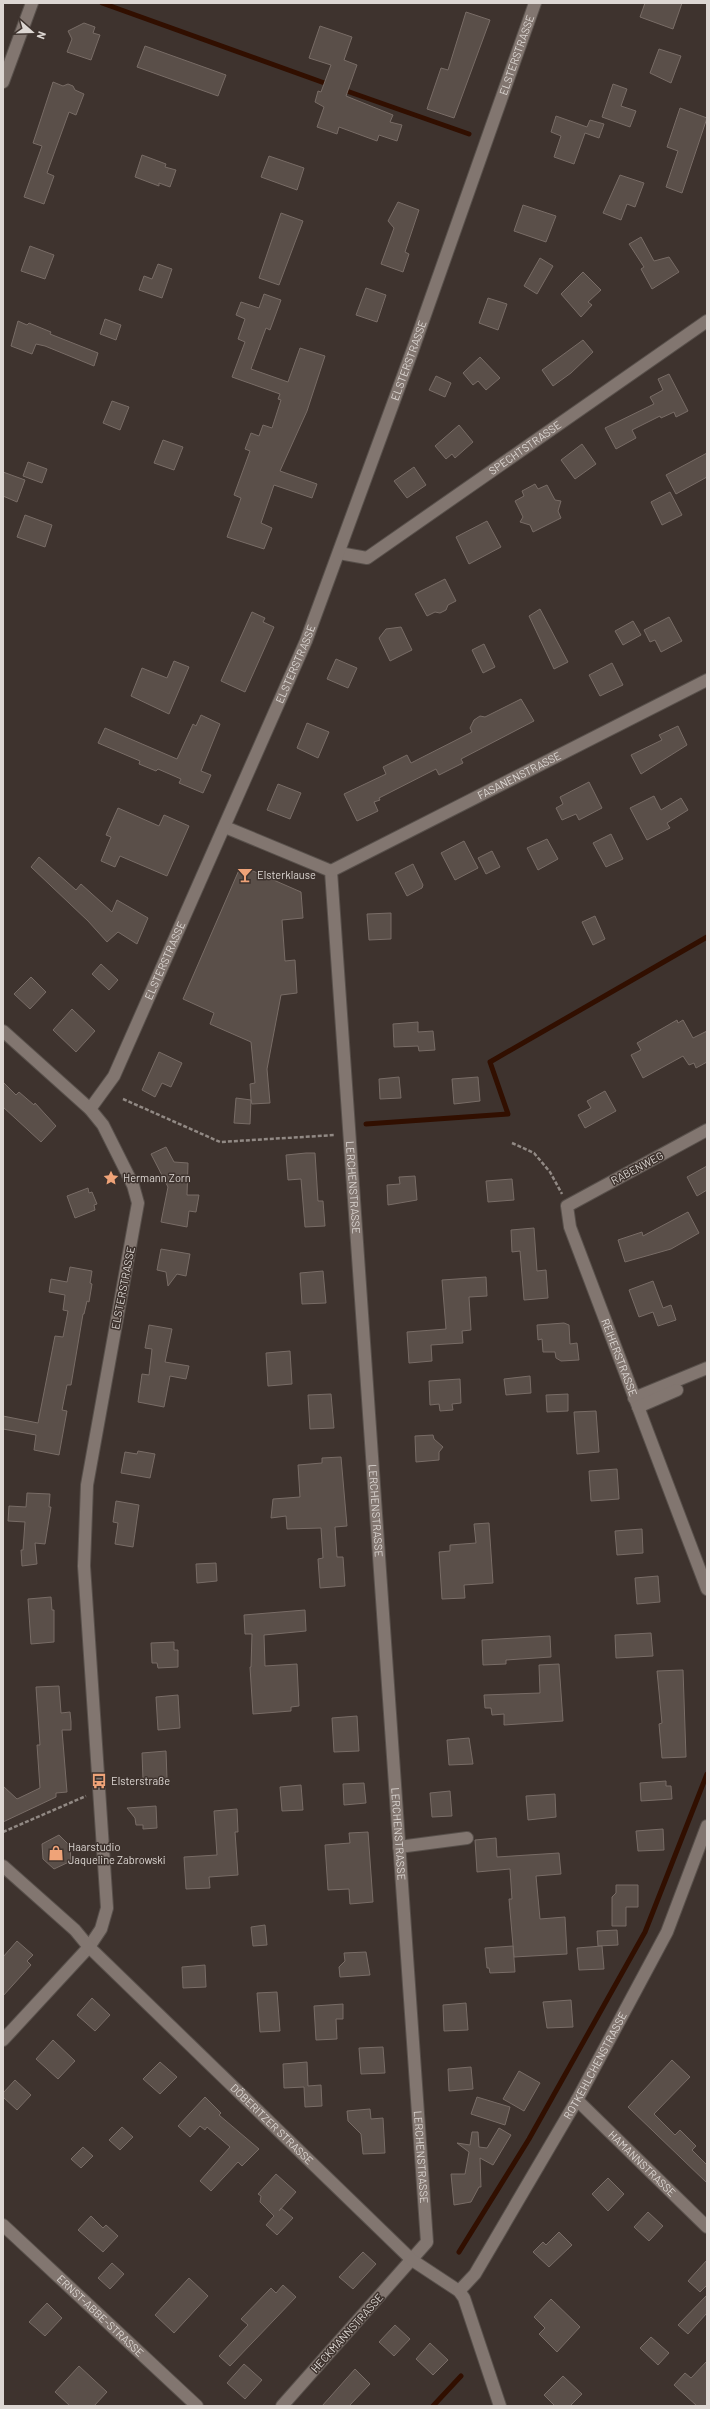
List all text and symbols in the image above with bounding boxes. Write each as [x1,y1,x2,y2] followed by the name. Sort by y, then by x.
[12,12,52,52] north arrow
[496,13,536,97] street label: ELSTERSTRASSE
[35,30,49,41] text: N
[388,318,429,402] street label: ELSTERSTRASSE
[486,418,564,477] street label: SPECHTSTRASSE
[272,622,318,705] street label: ELSTERSTRASSE
[475,748,563,802] street label: FASANENSTRASSE
[236,866,254,884] bar icon: Elsterklause
[257,868,316,881] place label: Elsterklause
[142,919,188,1001] street label: ELSTERSTRASSE
[344,1141,363,1235] street label: LERCHENSTRASSE
[608,1148,665,1187] street label: RABENWEG
[102,1169,120,1187] place icon: Hermann Zorn
[123,1171,191,1184] place label: Hermann Zorn
[108,1245,137,1330] street label: ELSTERSTRASSE
[599,1317,641,1398] street label: REIHERSTRASSE
[367,1464,386,1558] street label: LERCHENSTRASSE
[90,1772,108,1790] bus stop icon: Elsterstraße
[111,1774,170,1787] place label: Elsterstraße
[389,1787,409,1881] street label: LERCHENSTRASSE
[68,1840,166,1866] place label: Haarstudio Jaqueline Zabrowski
[47,1844,65,1862] shop icon: Haarstudio Jaqueline Zabrowski
[560,2009,629,2121] street label: ROTKEHLCHENSTRASSE
[228,2081,317,2167] street label: DÖBERITZER STRASSE
[412,2110,431,2204] street label: LERCHENSTRASSE
[606,2128,679,2199] street label: HAMANNSTRASSE
[55,2272,147,2359] street label: ERNST-ABBE-STRASSE
[308,2290,386,2375] street label: HECKMANNSTRASSE

